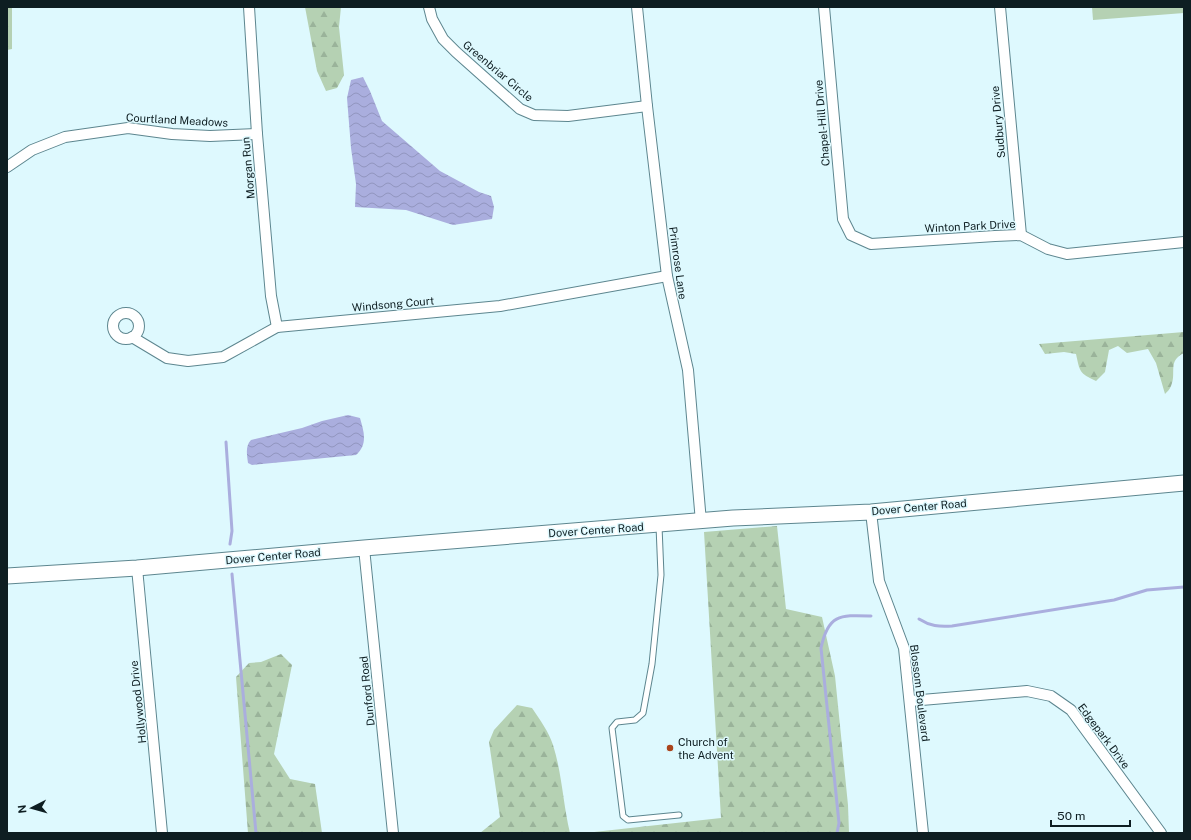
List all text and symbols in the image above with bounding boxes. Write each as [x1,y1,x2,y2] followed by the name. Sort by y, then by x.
[461,38,535,104] street label: Greenbriar Circle
[812,79,832,167] street label: Chapel-Hill Drive
[989,85,1007,159] street label: Sudbury Drive
[126,111,229,129] street label: Courtland Meadows
[239,137,257,199] street label: Morgan Run
[924,218,1016,234] street label: Winton Park Drive
[667,226,689,300] street label: Primrose Lane
[351,294,435,314] street label: Windsong Court
[871,497,967,517] street label: Dover Center Road
[548,521,644,539] street label: Dover Center Road
[225,546,321,566] street label: Dover Center Road
[908,644,932,742] street label: Blossom Boulevard
[357,655,377,727] street label: Dunford Road
[128,660,148,744] street label: Hollywood Drive
[1076,701,1132,771] street label: Edgepark Drive
[678,736,734,761] place label: Church of the Advent
[665,743,675,753] marker: Church of the Advent
[12,788,52,828] north arrow
[1051,802,1130,828] scale bar
[16,804,28,814] text: N
[1057,809,1085,823] text: 50 m

